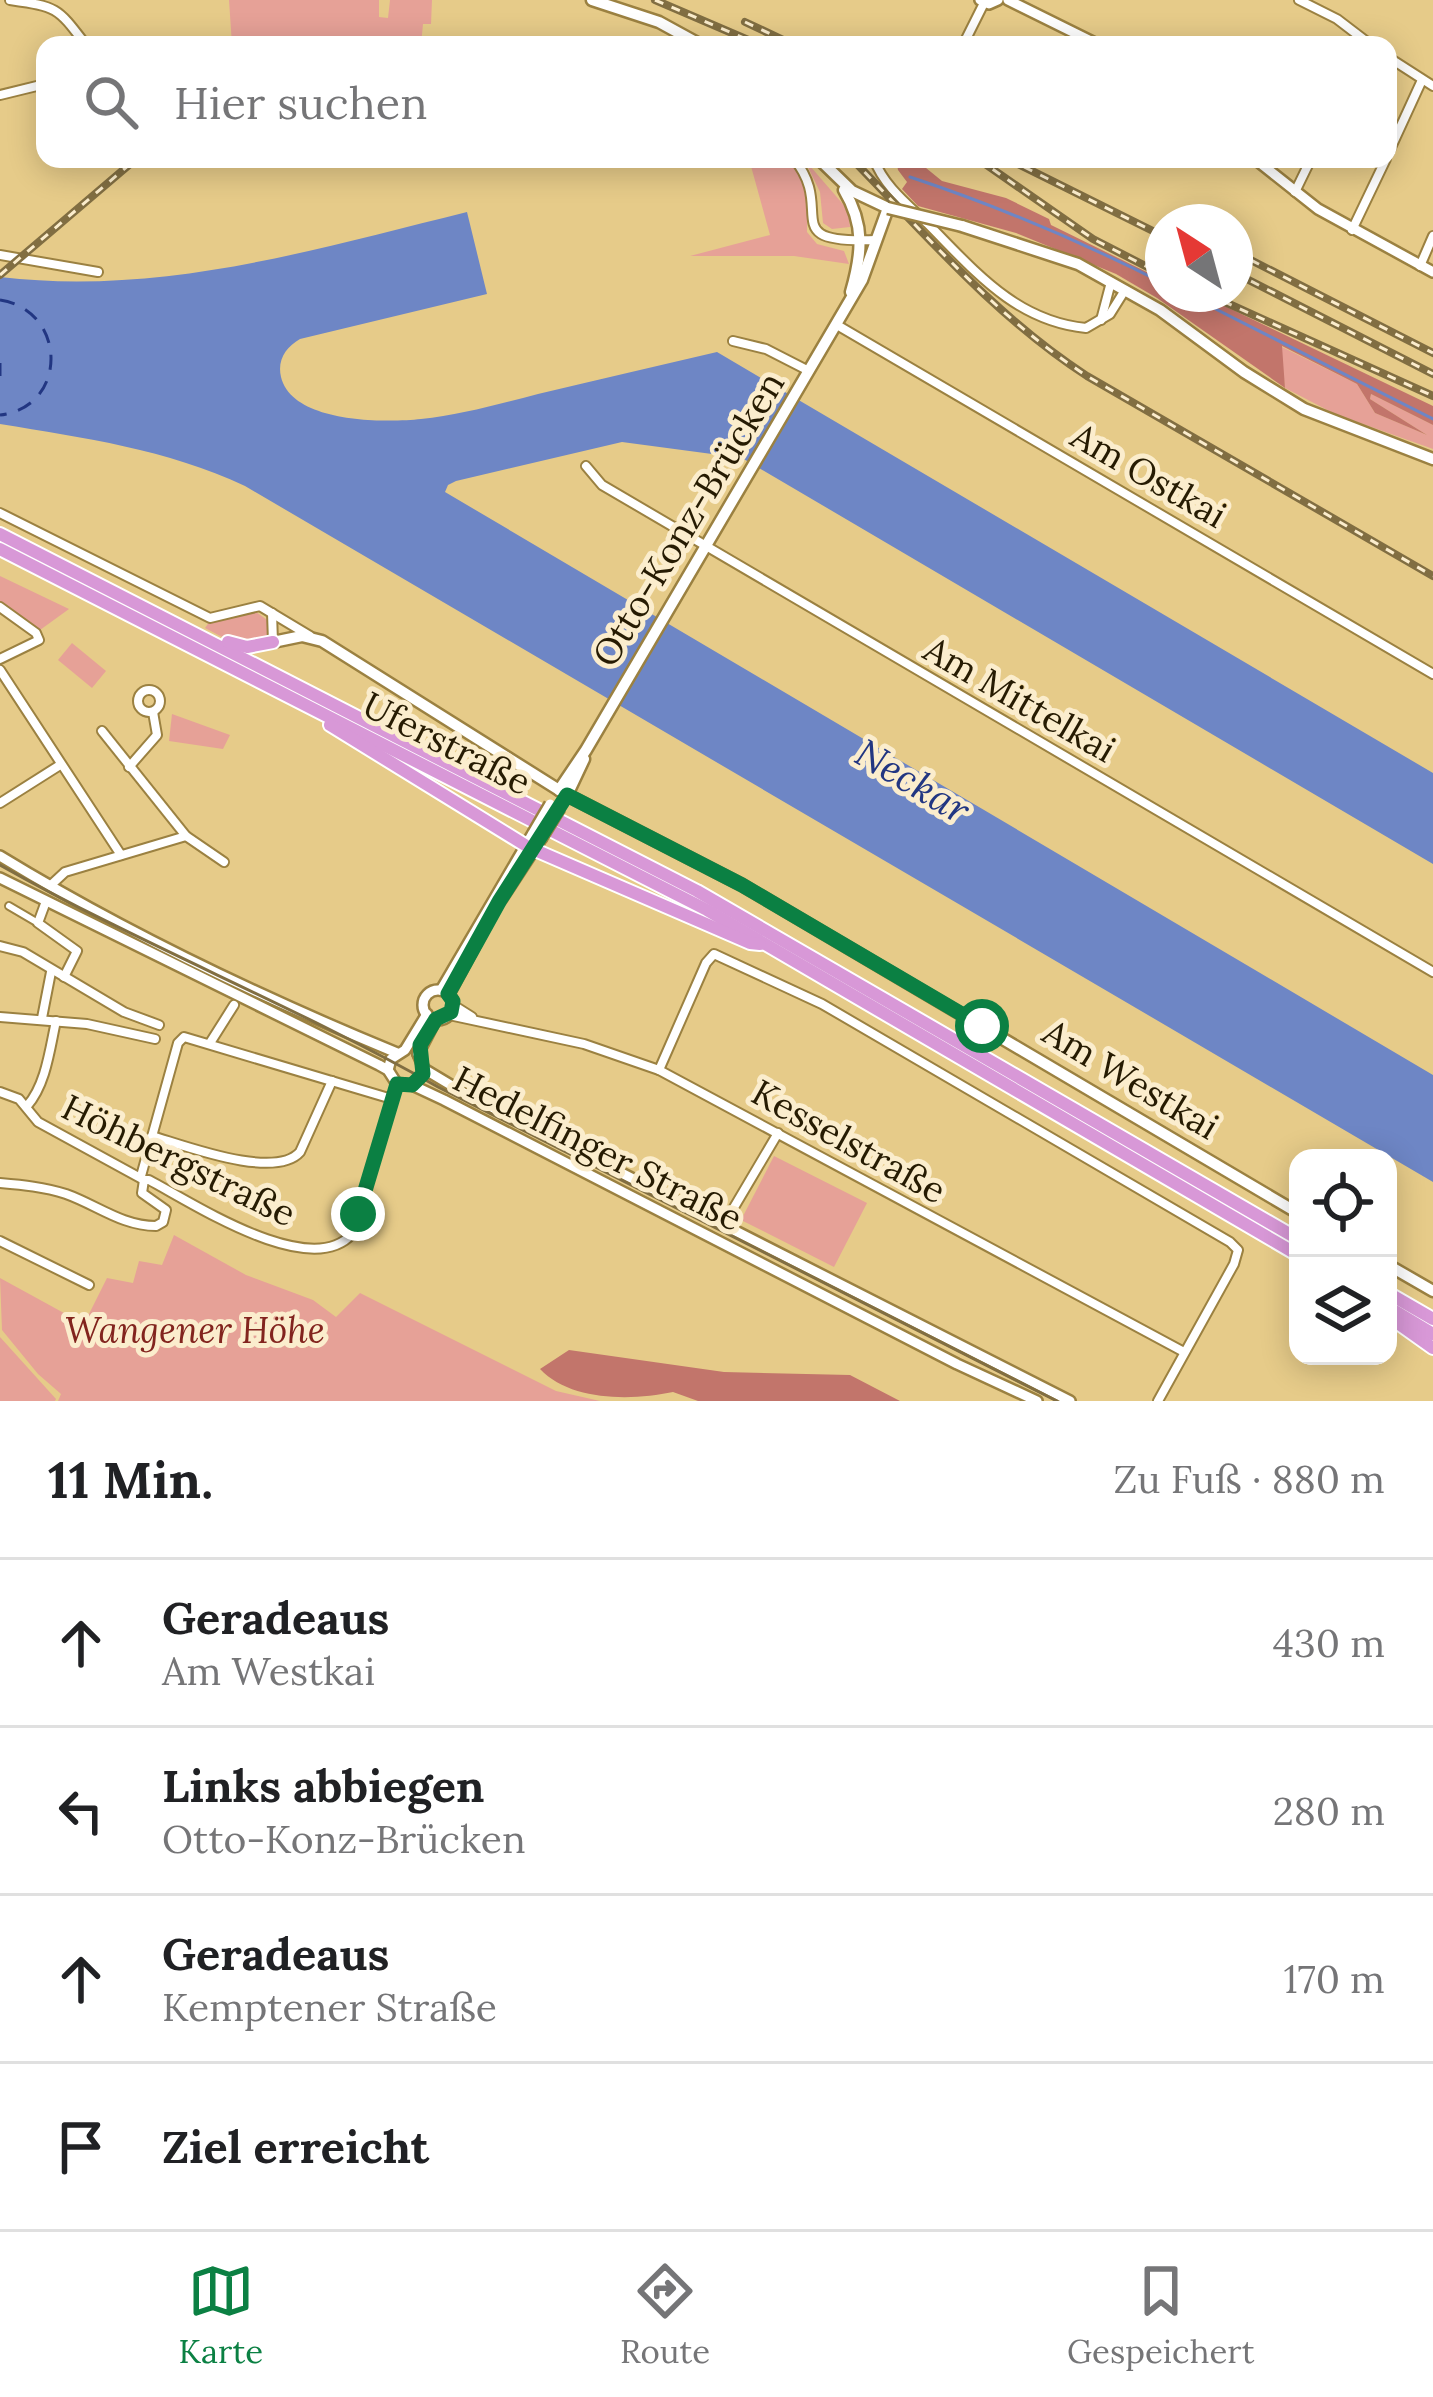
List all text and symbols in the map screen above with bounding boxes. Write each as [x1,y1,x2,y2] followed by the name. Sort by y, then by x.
[36,36,1397,168] search box
[78,69,144,135] icon: search
[174,74,427,131] text: Hier suchen
[1145,204,1253,312] north arrow
[582,363,794,675] street label: Otto-Konz-Brücken
[1062,412,1235,538] street label: Am Ostkai
[915,625,1124,772] street label: Am Mittelkai
[355,681,539,805] street label: Uferstraße
[846,727,980,835] water label: Neckar
[955,999,1009,1053] route start
[1034,1008,1227,1149] street label: Am Westkai
[446,1055,750,1241] street label: Hedelfinger Straße
[744,1069,954,1213] street label: Kesselstraße
[55,1084,303,1236] street label: Höhbergstraße
[1289,1149,1397,1365] map controls
[1289,1149,1397,1257] button: locate
[331,1187,385,1241] route end
[1289,1257,1397,1365] button: layers
[65,1307,325,1353] park label: Wangener Höhe
[48,1447,213,1512] text: 11 Min.
[1113,1454,1385,1504] text: Zu Fuß · 880 m
[162,1589,389,1646] text: Geradeaus
[48,1610,114,1676] icon: ahead
[1273,1618,1385,1668] text: 430 m
[162,1646,375,1696] text: Am Westkai
[162,1757,485,1814] text: Links abbiegen
[48,1778,114,1844] icon: left
[1273,1786,1385,1836] text: 280 m
[162,1814,526,1864] text: Otto-Konz-Brücken
[162,1925,389,1982] text: Geradeaus
[48,1946,114,2012] icon: ahead
[1283,1954,1385,2004] text: 170 m
[162,1982,497,2032] text: Kemptener Straße
[48,2114,114,2180] icon: arrive
[162,2118,429,2175] text: Ziel erreicht
[178,2258,263,2372] tab: Karte
[620,2258,710,2372] tab: Route
[1067,2258,1255,2372] tab: Gespeichert

